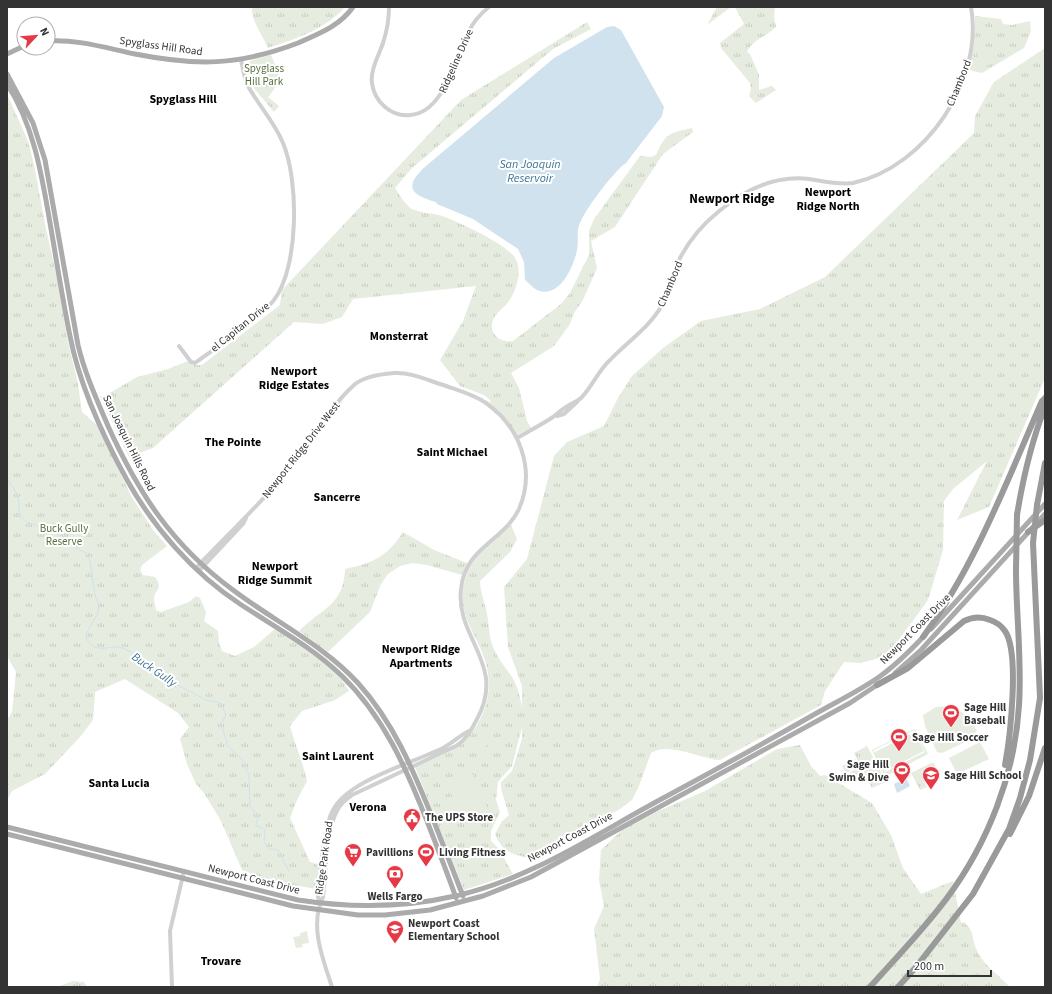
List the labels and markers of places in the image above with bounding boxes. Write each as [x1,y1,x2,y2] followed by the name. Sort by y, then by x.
[964,700,1007,728] place label: Sage Hill Baseball
[941,703,961,728] sports icon: Sage Hill Baseball
[889,727,909,752] sports icon: Sage Hill Soccer
[912,730,989,745] place label: Sage Hill Soccer
[829,757,890,785] place label: Sage Hill Swim & Dive
[892,760,912,785] sports icon: Sage Hill Swim & Dive
[921,765,941,790] school or university icon: Sage Hill School
[944,768,1022,783] place label: Sage Hill School
[402,807,422,832] public building icon: The UPS Store
[425,810,494,825] place label: The UPS Store
[343,842,363,867] supermarket icon: Pavillions
[416,842,436,867] sports icon: Living Fitness
[366,845,413,860] place label: Pavillions
[439,845,506,860] place label: Living Fitness
[385,864,405,889] bank icon: Wells Fargo
[367,889,423,904] place label: Wells Fargo
[408,916,500,944] place label: Newport Coast Elementary School
[385,919,405,944] school or university icon: Newport Coast Elementary School

